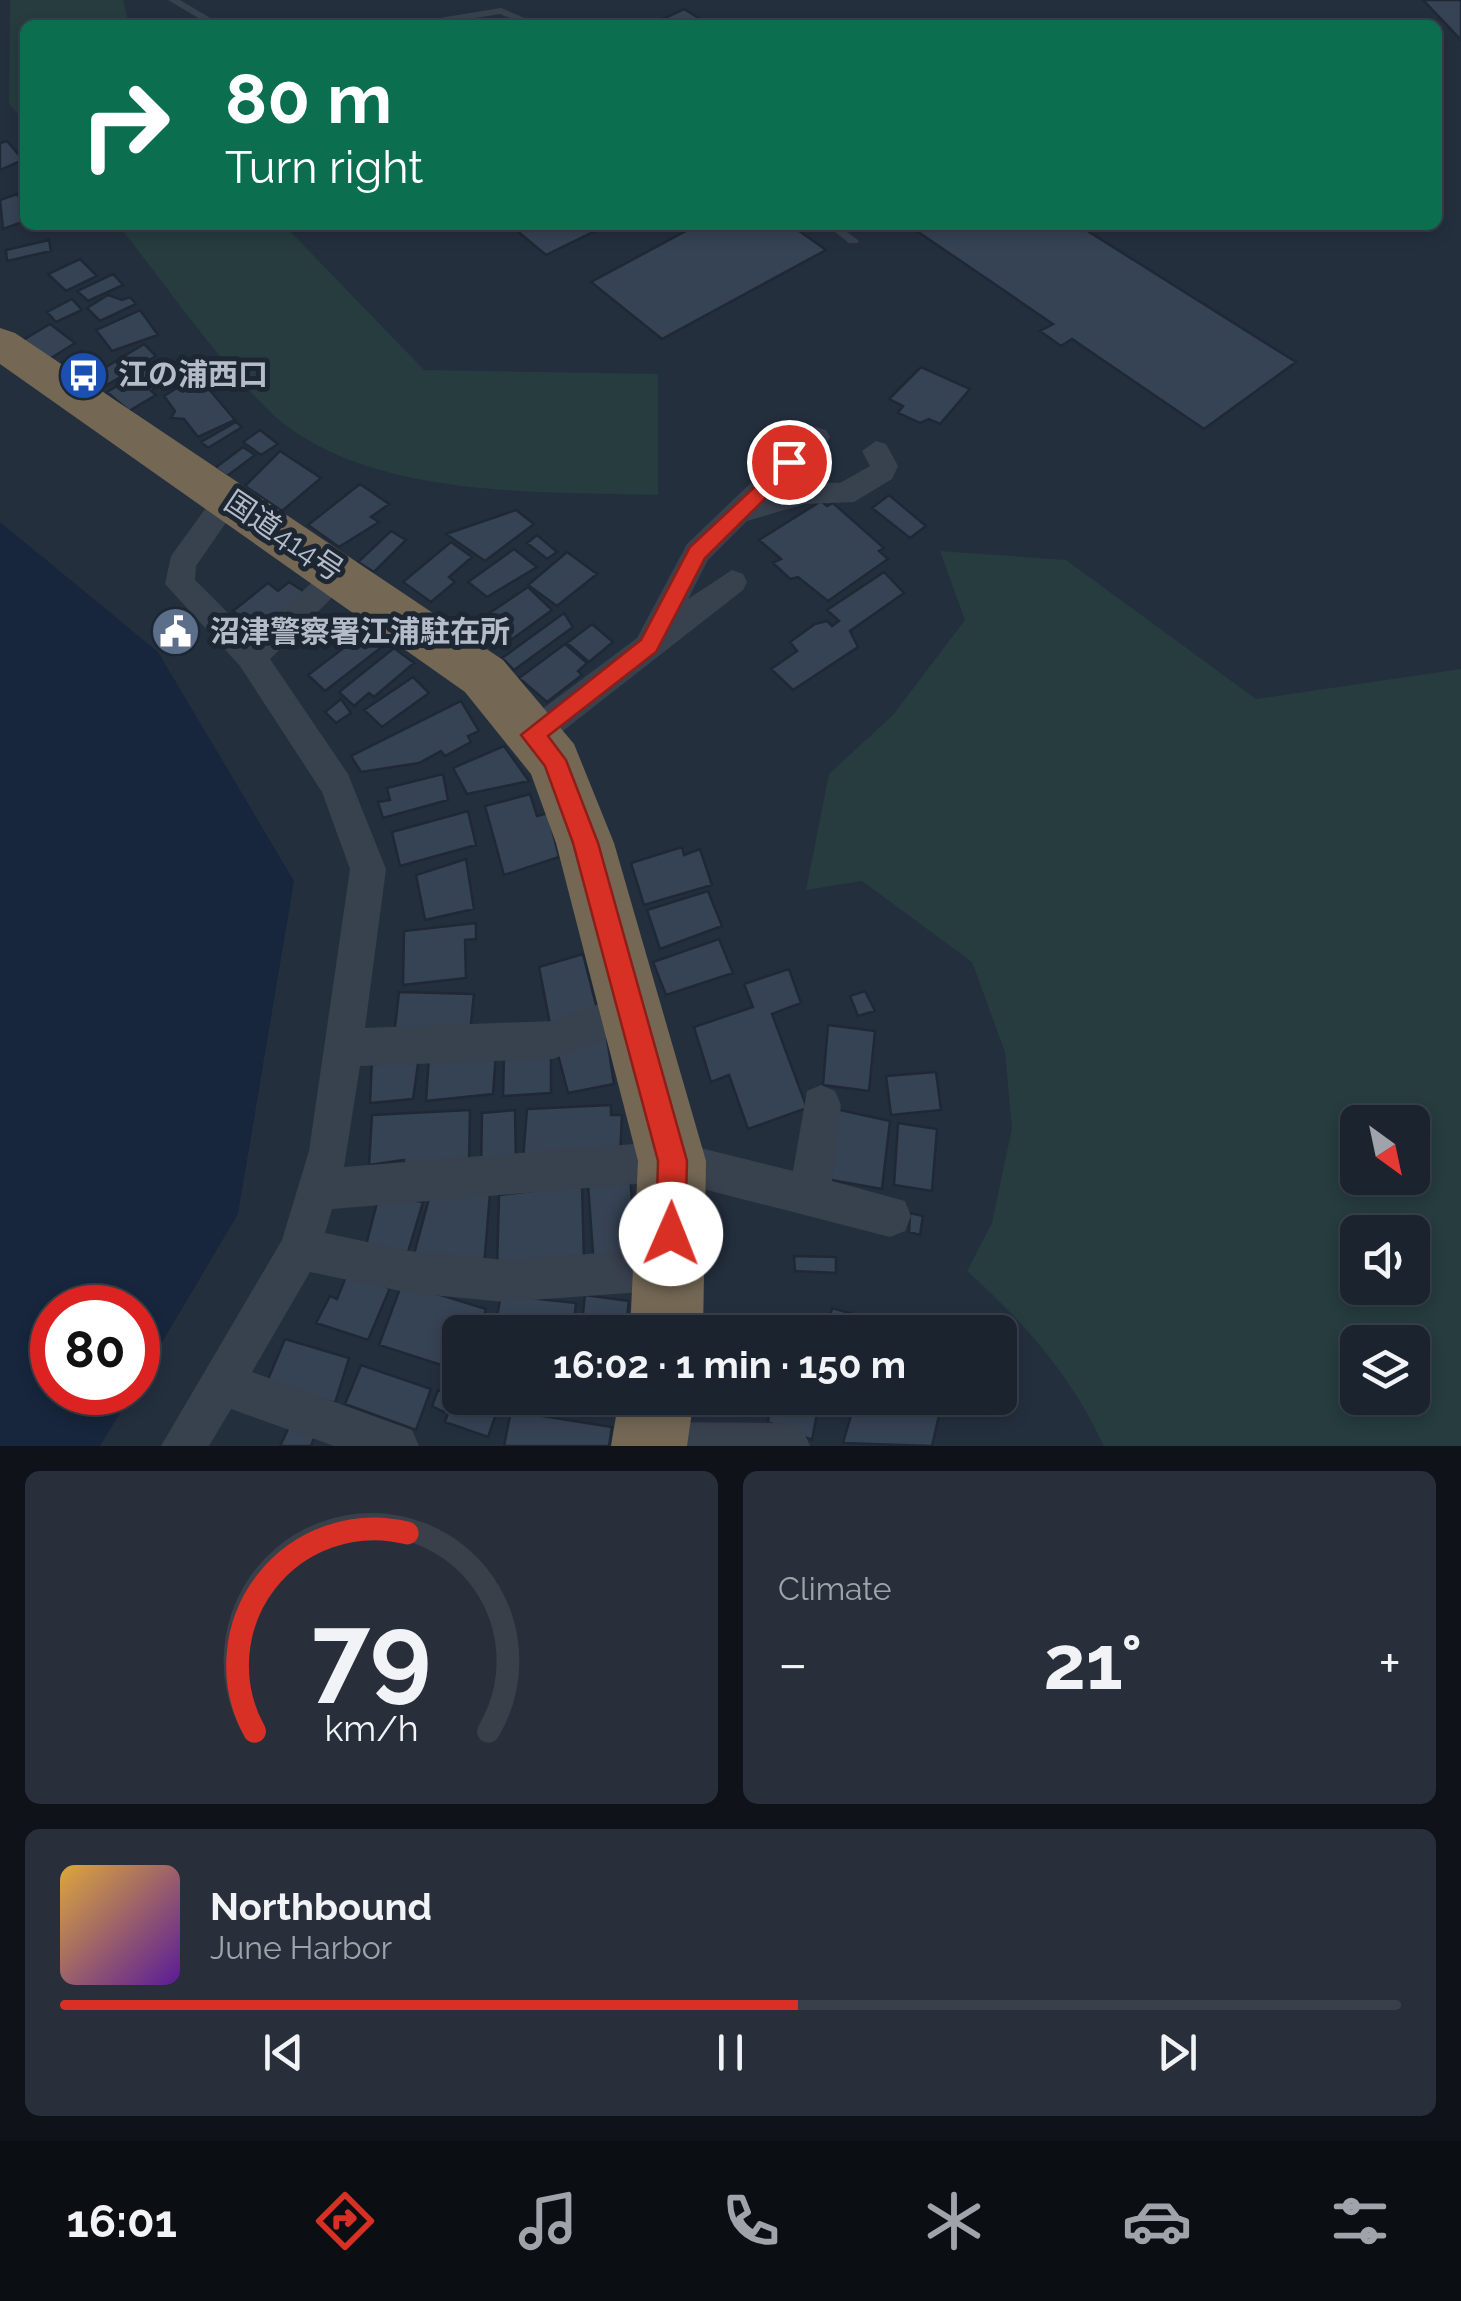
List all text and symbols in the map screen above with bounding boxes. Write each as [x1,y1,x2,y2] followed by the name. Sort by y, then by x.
[225,57,392,139] text: 80 m
[60,60,190,190] icon: right
[225,141,423,194] text: Turn right
[57,349,109,401] bus stop icon: 江の浦西口
[118,357,268,392] place label: 江の浦西口
[747,420,832,505] pin
[762,435,817,490] icon: arrive
[218,483,350,588] street label: 国道414号
[149,606,201,658] public building icon: 沼津警察署江浦駐在所
[210,614,510,649] place label: 沼津警察署江浦駐在所
[1340,1105,1430,1195] north arrow
[1340,1105,1430,1415] map controls
[619,1182,723,1286] position arrow
[1340,1215,1430,1305] button: sound
[30,1285,160,1415] speed limit sign: 80
[1340,1325,1430,1415] button: layers
[553,1342,906,1387] text: 16:02 · 1 min · 150 m
[778,1570,892,1607] text: Climate
[312,1591,431,1713] text: 79
[1043,1618,1142,1707] text: 21°
[778,1631,808,1696] text: −
[1378,1631,1401,1696] text: +
[324,1707,419,1749] text: km/h
[210,1884,432,1929] text: Northbound
[210,1929,392,1966] text: June Harbor
[256,2025,311,2080] icon: previous
[703,2025,758,2080] icon: pause
[1150,2025,1205,2080] icon: next
[310,2186,380,2256] icon: directions
[513,2186,583,2256] icon: music
[716,2186,786,2256] icon: phone
[919,2186,989,2256] icon: climate
[1122,2186,1192,2256] icon: car
[1325,2186,1395,2256] icon: filters
[66,2195,177,2248] text: 16:01

